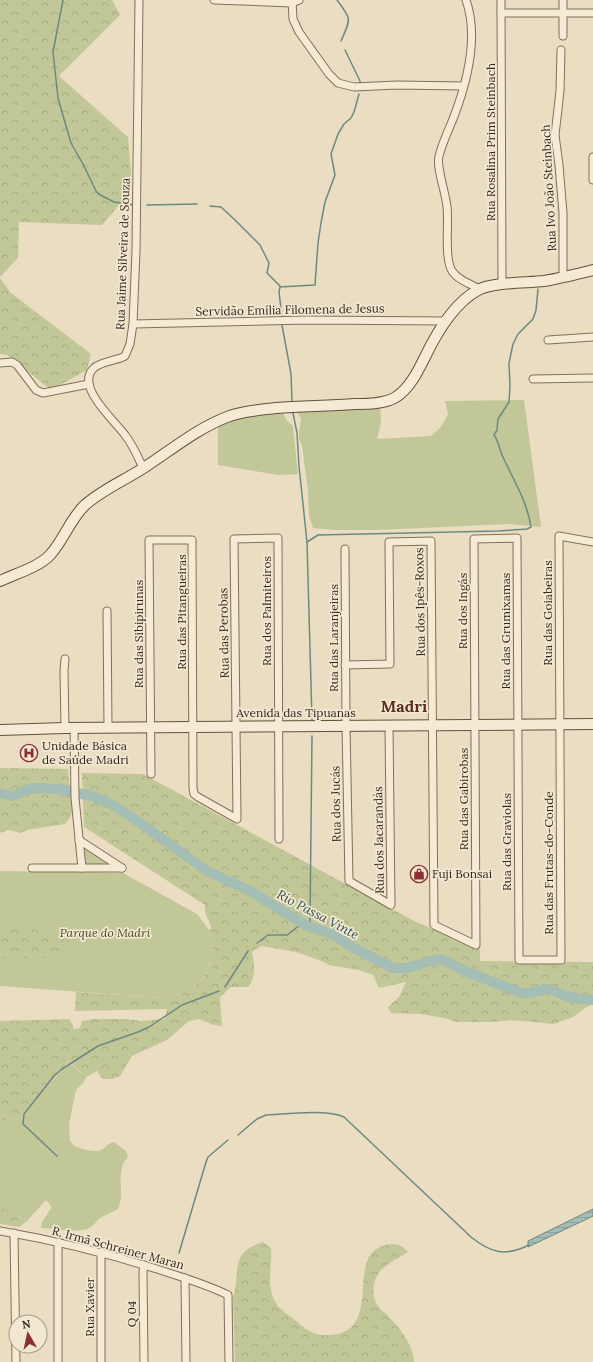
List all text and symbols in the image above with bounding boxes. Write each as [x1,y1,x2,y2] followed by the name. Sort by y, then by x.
[483,63,498,221] street label: Rua Rosalina Prim Steinbach
[538,124,559,252] street label: Rua Ivo João Steinbach
[112,178,133,330] street label: Rua Jaime Silveira de Souza
[195,300,385,319] street label: Servidão Emília Filomena de Jesus
[411,547,428,657] street label: Rua dos Ipês-Roxos
[174,554,189,670] street label: Rua das Pitangueiras
[259,556,274,666] street label: Rua dos Palmiteiros
[540,560,555,666] street label: Rua das Goiabeiras
[455,572,470,649] street label: Rua dos Ingás
[498,572,513,689] street label: Rua das Grumixamas
[131,579,146,688] street label: Rua das Sibipirunas
[326,584,341,692] street label: Rua das Laranjeiras
[215,587,232,678] street label: Rua das Perobas
[381,696,427,716] district label: Madri
[235,705,356,720] street label: Avenida das Tipuanas
[42,738,129,767] place label: Unidade Básica de Saúde Madri
[19,743,39,763] hospital icon: Unidade Básica de Saúde Madri
[456,747,471,850] street label: Rua das Gabirobas
[327,765,344,842] street label: Rua dos Jucás
[370,786,387,894] street label: Rua dos Jacarandás
[541,791,556,935] street label: Rua das Frutas-do-Conde
[499,793,514,891] street label: Rua das Graviolas
[409,864,429,884] shop icon: Fuji Bonsai
[432,866,492,881] place label: Fuji Bonsai
[274,886,362,943] water label: Rio Passa Vinte
[60,925,150,940] park label: Parque do Madri
[50,1223,186,1272] street label: R. Irmã Schreiner Maran
[82,1277,97,1337] street label: Rua Xavier
[124,1300,139,1327] street label: Q 04
[8,1314,48,1354] north arrow
[21,1316,32,1332] text: N

